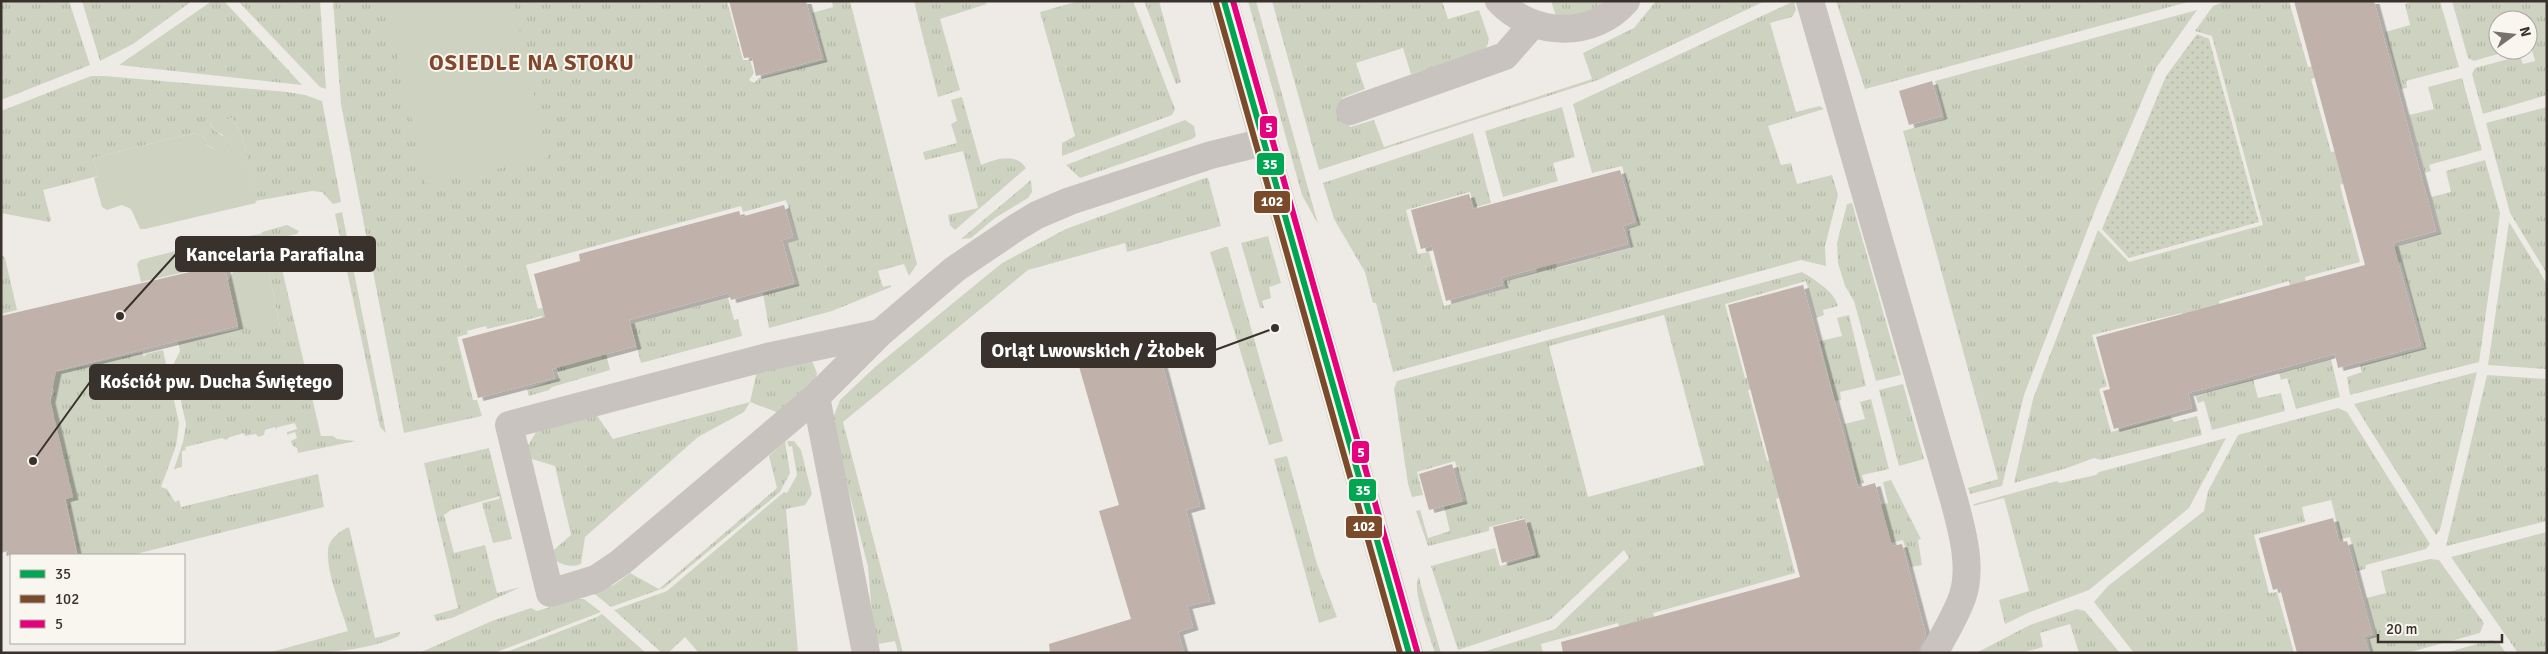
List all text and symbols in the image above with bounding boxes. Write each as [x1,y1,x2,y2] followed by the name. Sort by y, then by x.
[2488,10,2538,60] north arrow
[2516,25,2535,39] text: N
[429,49,635,76] district label: OSIEDLE NA STOKU
[1259,115,1278,139] line badge: 5
[1265,119,1273,136] text: 5
[1256,152,1285,176] line badge: 35
[1262,156,1278,173] text: 35
[1253,190,1291,214] line badge: 102
[1261,193,1283,210] text: 102
[176,237,375,271] callout: Kancelaria Parafialna
[186,243,364,267] text: Kancelaria Parafialna
[982,333,1215,367] callout: Orląt Lwowskich / Żłobek
[992,339,1204,363] text: Orląt Lwowskich / Żłobek
[90,365,342,399] callout: Kościół pw. Ducha Świętego
[100,370,332,394] text: Kościół pw. Ducha Świętego
[1351,440,1370,464] line badge: 5
[1357,444,1365,461] text: 5
[1348,478,1377,502] line badge: 35
[1355,482,1371,499] text: 35
[1345,515,1383,539] line badge: 102
[1353,518,1375,535] text: 102
[10,554,185,644] legend
[55,565,71,583] text: 35
[55,590,79,608] text: 102
[2378,612,2502,644] scale bar
[55,615,63,633] text: 5
[2386,620,2417,638] text: 20 m

